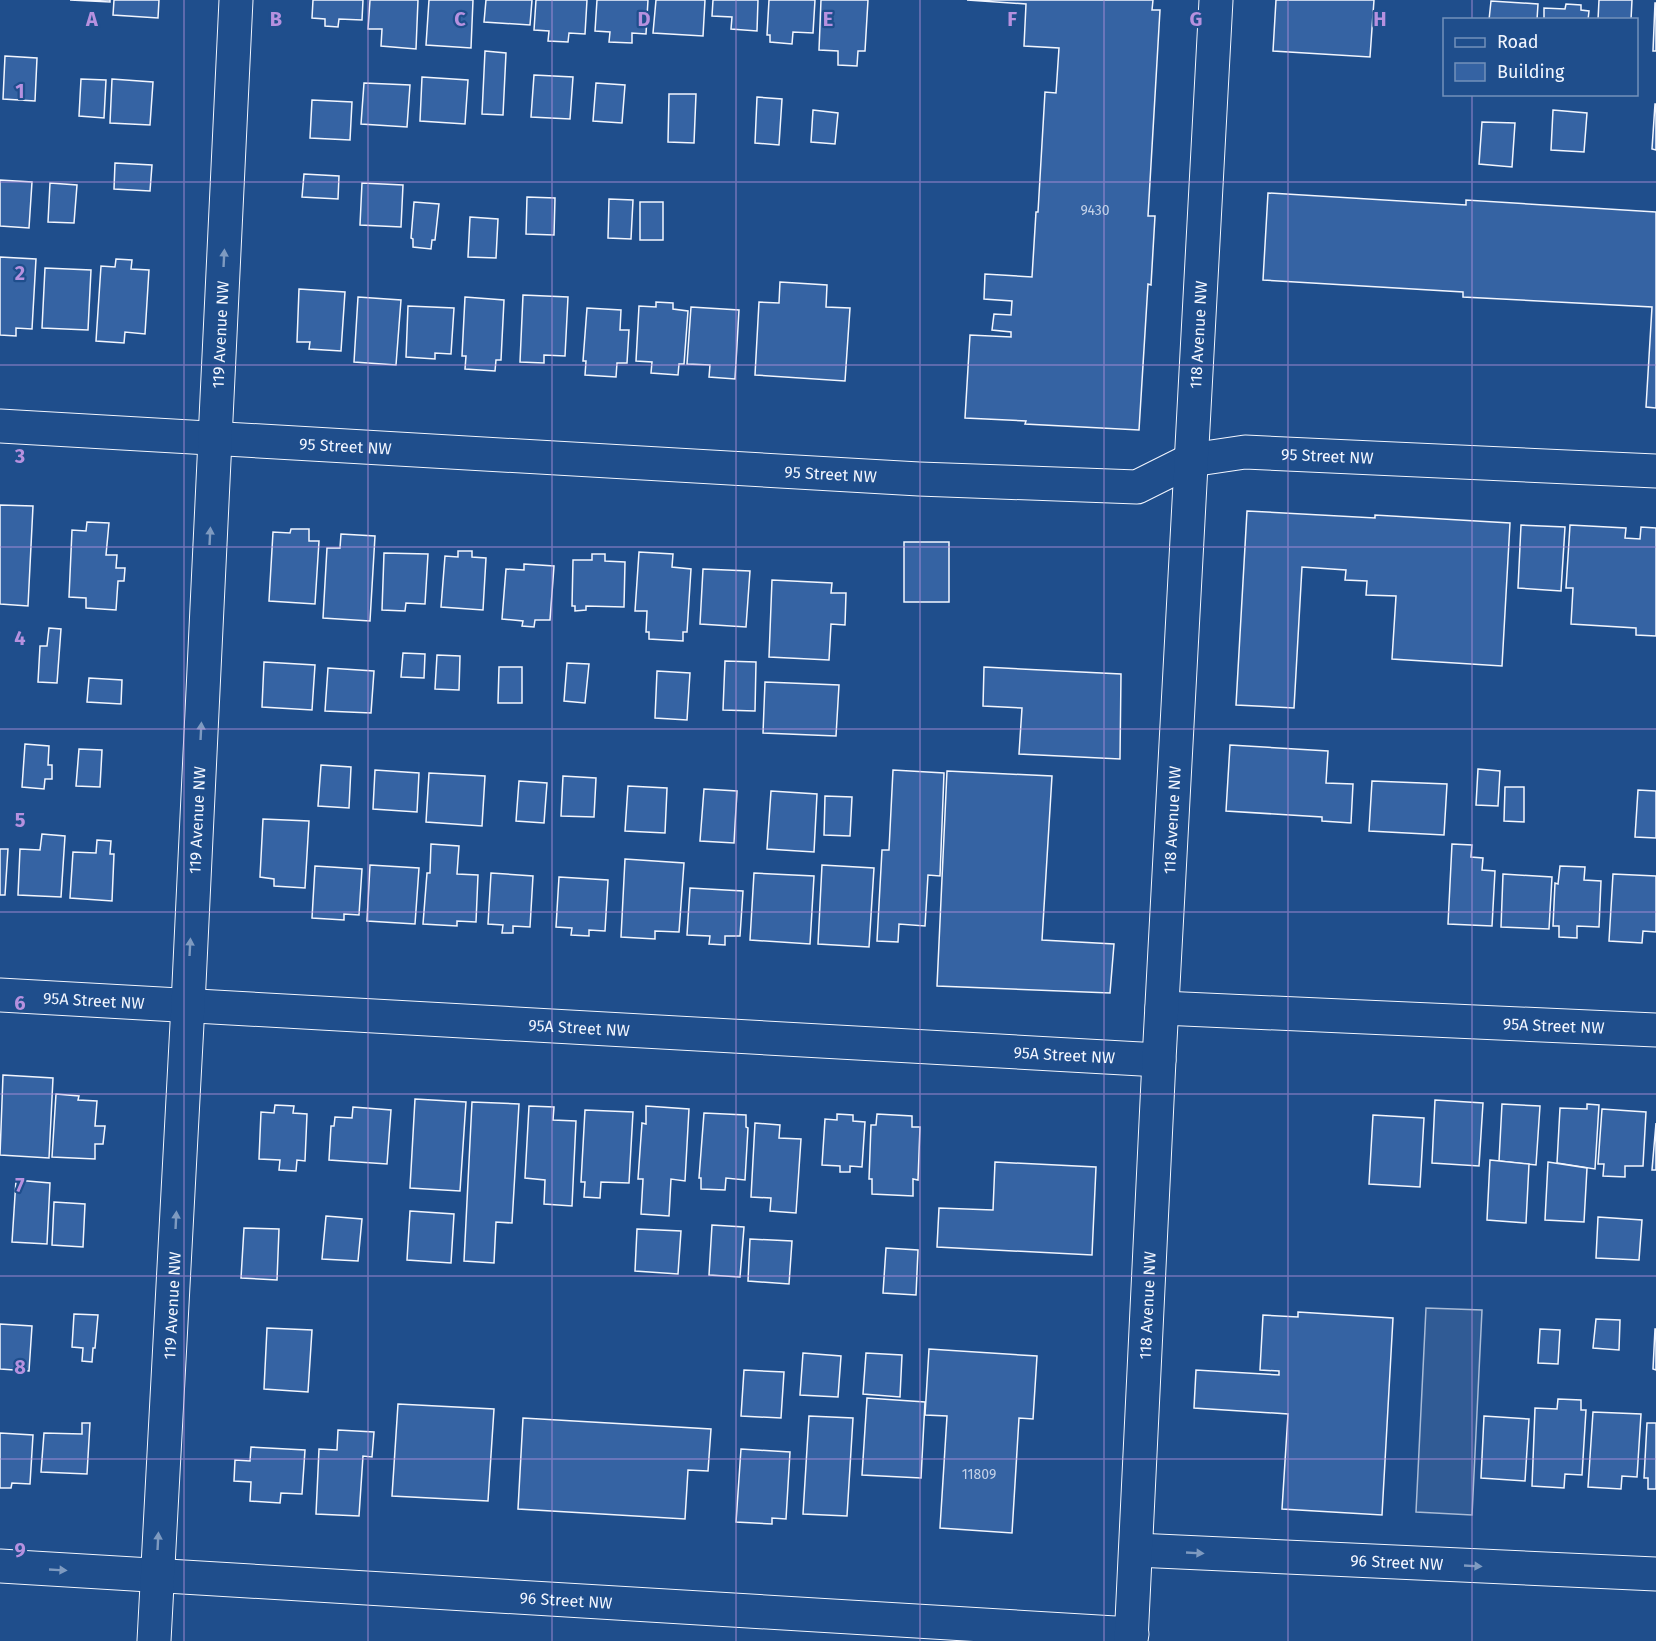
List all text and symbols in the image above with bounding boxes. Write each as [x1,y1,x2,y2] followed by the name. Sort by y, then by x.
[85,7,99,31] text: A
[270,7,282,31] text: B
[454,7,466,31] text: C
[637,7,651,31] text: D
[823,7,833,31] text: E
[1007,7,1017,31] text: F
[1190,7,1202,31] text: G
[1373,7,1387,31] text: H
[1443,18,1638,96] legend
[1497,31,1539,53] text: Road
[1497,61,1565,83] text: Building
[15,79,25,103] text: 1
[1080,202,1110,219] house number: 9430
[219,248,228,267] one-way arrow
[15,261,25,285] text: 2
[208,280,233,389] street label: 119 Avenue NW
[1186,280,1211,389] street label: 118 Avenue NW
[299,434,392,459] street label: 95 Street NW
[14,444,25,468] text: 3
[1281,445,1374,468] street label: 95 Street NW
[784,462,877,487] street label: 95 Street NW
[206,527,215,546] one-way arrow
[14,626,26,650] text: 4
[196,721,205,740] one-way arrow
[1160,765,1185,875] street label: 118 Avenue NW
[185,766,209,874] street label: 119 Avenue NW
[15,808,26,832] text: 5
[186,937,195,956] one-way arrow
[43,988,145,1013] street label: 95A Street NW
[14,991,26,1015] text: 6
[1502,1014,1605,1038] street label: 95A Street NW
[528,1016,630,1040] street label: 95A Street NW
[1013,1043,1116,1068] street label: 95A Street NW
[15,1173,25,1197] text: 7
[171,1211,180,1230] one-way arrow
[160,1251,185,1360] street label: 119 Avenue NW
[1136,1251,1160,1360] street label: 118 Avenue NW
[14,1355,26,1379] text: 8
[962,1466,996,1483] house number: 11809
[154,1531,163,1550] one-way arrow
[14,1538,26,1562] text: 9
[1185,1548,1204,1557] one-way arrow
[1350,1551,1444,1574] street label: 96 Street NW
[1464,1562,1483,1571] one-way arrow
[49,1565,68,1574] one-way arrow
[519,1588,613,1613] street label: 96 Street NW

